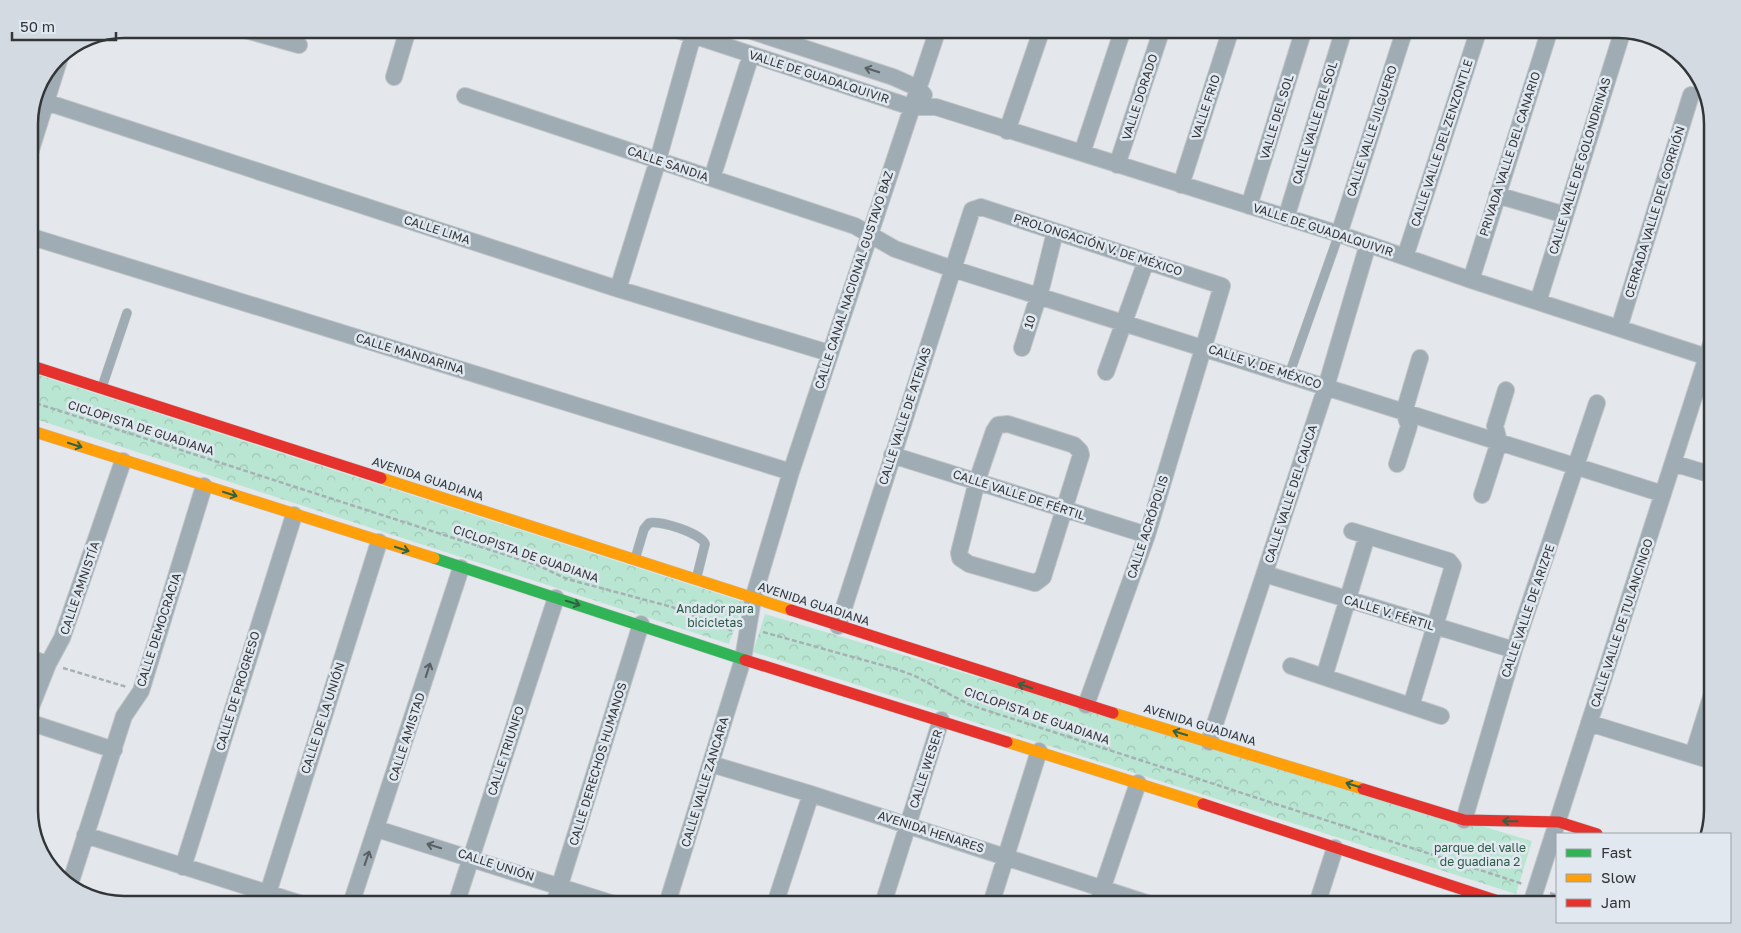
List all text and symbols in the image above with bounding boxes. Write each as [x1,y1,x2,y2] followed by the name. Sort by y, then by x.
[12,10,116,42] scale bar
[20,17,55,35] text: 50 m
[747,47,891,106] street label: VALLE DE GUADALQUIVIR
[1119,52,1161,142] street label: VALLE DORADO
[1407,57,1476,228] street label: CALLE VALLE DEL ZENZONTLE
[1289,59,1340,186] street label: CALLE VALLE DEL SOL
[1343,63,1400,198] street label: CALLE VALLE JILGUERO
[865,65,880,74] one-way arrow
[1476,69,1543,238] street label: PRIVADA VALLE DEL CANARIO
[1256,72,1297,161] street label: VALLE DEL SOL
[1188,73,1223,141] street label: VALLE FRIO
[1545,75,1614,256] street label: CALLE VALLE DE GOLONDRINAS
[1621,124,1688,300] street label: CERRADA VALLE DEL GORRIÓN
[626,143,711,184] street label: CALLE SANDIA
[811,169,896,391] street label: CALLE CANAL NACIONAL GUSTAVO BAZ
[1251,200,1395,259] street label: VALLE DE GUADALQUIVIR
[1012,210,1185,279] street label: PROLONGACIÓN V. DE MÉXICO
[402,212,472,247] street label: CALLE LIMA
[1020,313,1039,330] street label: 10
[354,330,466,377] street label: CALLE MANDARINA
[1207,341,1324,392] street label: CALLE V. DE MÉXICO
[875,345,934,487] street label: CALLE VALLE DE ATENAS
[66,397,216,458] street label: CICLOPISTA DE GUADIANA
[1261,423,1320,565] street label: CALLE VALLE DEL CAUCA
[67,441,83,450] one-way arrow
[370,453,486,504] street label: AVENIDA GUADIANA
[951,466,1087,523] street label: CALLE VALLE DE FÉRTIL
[1124,473,1171,581] street label: CALLE ACRÓPOLIS
[222,490,238,500] one-way arrow
[451,522,601,586] street label: CICLOPISTA DE GUADIANA
[1587,536,1656,709] street label: CALLE VALLE DE TULANCINGO
[56,539,103,637] street label: CALLE AMNISTÍA
[1498,542,1557,679] street label: CALLE VALLE DE ARIZPE
[393,545,409,554] one-way arrow
[133,571,184,689] street label: CALLE DEMOCRACIA
[756,578,872,629] street label: AVENIDA GUADIANA
[1342,592,1436,633] street label: CALLE V. FÉRTIL
[565,599,581,609] one-way arrow
[676,601,754,630] park label: Andador para bicicletas
[212,629,263,752] street label: CALLE DE PROGRESO
[297,660,348,776] street label: CALLE DE LA UNIÓN
[424,663,434,679] one-way arrow
[566,680,630,847] street label: CALLE DERECHOS HUMANOS
[1017,680,1033,690] one-way arrow
[962,684,1112,748] street label: CICLOPISTA DE GUADIANA
[385,691,428,783] street label: CALLE AMISTAD
[1142,700,1258,749] street label: AVENIDA GUADIANA
[484,704,527,797] street label: CALLE TRIUNFO
[678,715,732,849] street label: CALLE VALLE ZANCARA
[906,728,945,810] street label: CALLE WESER
[1173,728,1189,738] one-way arrow
[1345,780,1361,790] one-way arrow
[876,807,987,856] street label: AVENIDA HENARES
[1502,816,1518,825] one-way arrow
[1556,833,1731,923] legend
[1434,840,1526,869] park label: parque del valle de guadiana 2
[427,841,443,850] one-way arrow
[1601,843,1632,861] text: Fast
[456,845,536,884] street label: CALLE UNIÓN
[363,851,372,866] one-way arrow
[1601,868,1636,886] text: Slow
[1601,893,1631,911] text: Jam

